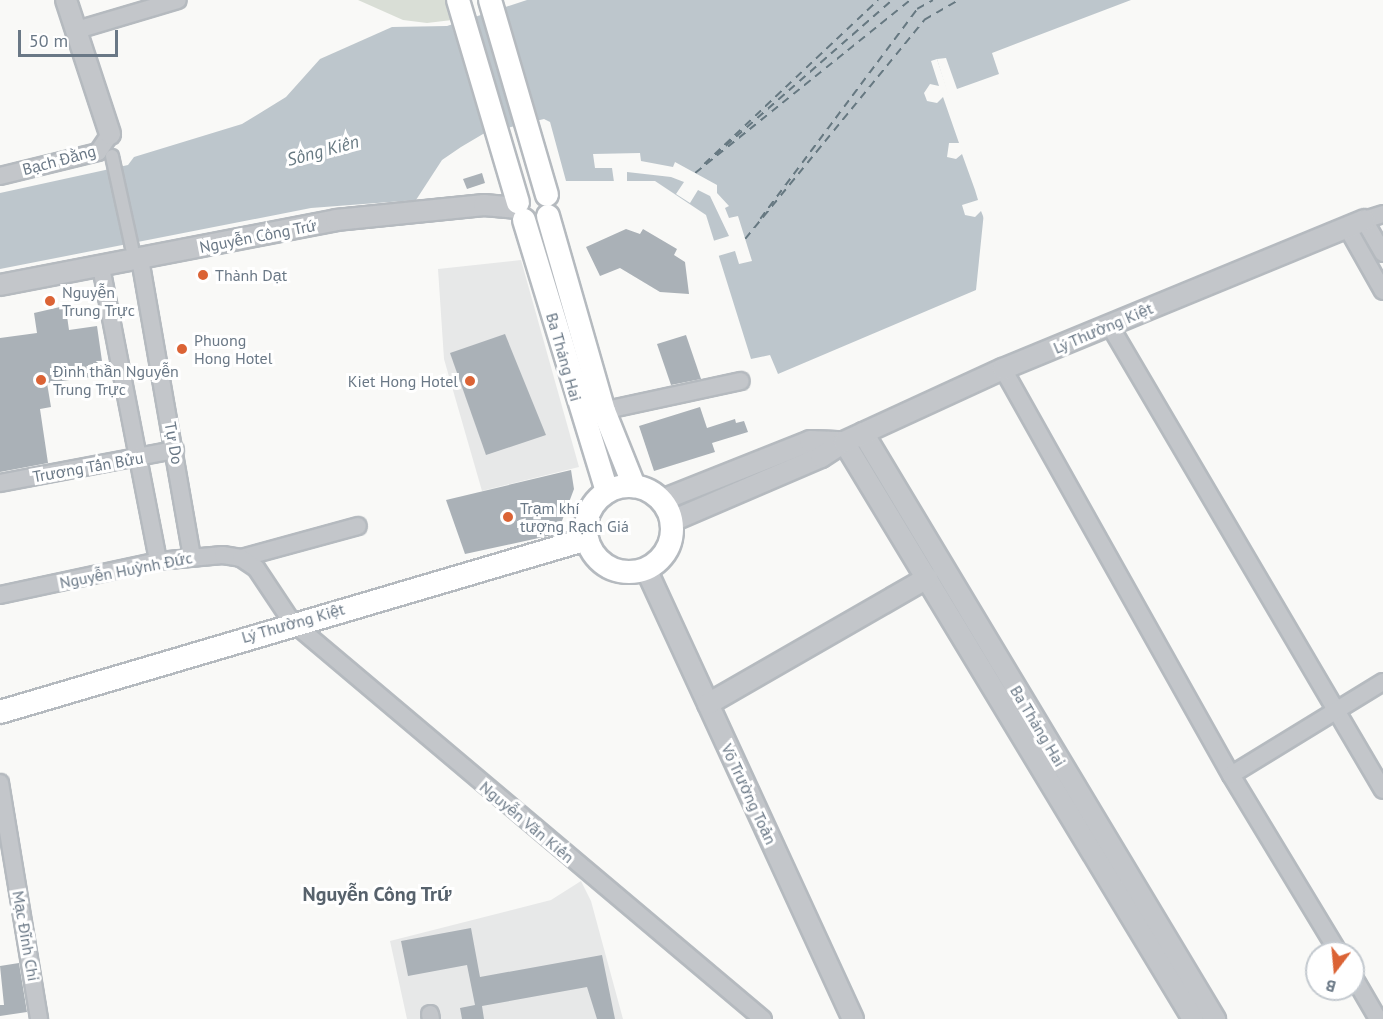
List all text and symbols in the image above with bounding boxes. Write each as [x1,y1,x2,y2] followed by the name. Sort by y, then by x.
[21,18,122,56] scale bar
[29,29,68,52] text: 50 m
[285,131,361,171] water label: Sông Kiên
[20,141,98,179] street label: Bạch Đằng
[198,215,318,257] street label: Nguyễn Công Trứ
[215,265,287,285] place label: Thành Dạt
[196,268,210,282] marker: Thành Dạt
[62,282,135,320] place label: Nguyễn Trung Trực
[43,294,57,308] marker: Nguyễn Trung Trực
[1050,298,1156,358] street label: Lý Thường Kiệt
[542,310,586,404] street label: Ba Tháng Hai
[194,330,272,368] place label: Phuong Hong Hotel
[175,342,189,356] marker: Phuong Hong Hotel
[53,361,179,399] place label: Đình thần Nguyễn Trung Trực
[348,371,458,391] place label: Kiet Hong Hotel
[34,373,48,387] marker: Đình thần Nguyễn Trung Trực
[463,374,477,388] marker: Kiet Hong Hotel
[161,420,187,466] street label: Tự Do
[31,448,145,486] street label: Trương Tấn Bửu
[520,498,629,536] place label: Trạm khí tượng Rạch Giá
[501,510,515,524] marker: Trạm khí tượng Rạch Giá
[58,548,194,592] street label: Nguyễn Huỳnh Đức
[239,599,347,647] street label: Lý Thường Kiệt
[1006,682,1070,770] street label: Ba Tháng Hai
[717,740,781,848] street label: Võ Trường Toản
[476,777,578,867] street label: Nguyễn Văn Kiến
[302,882,452,906] district label: Nguyễn Công Trứ
[9,889,43,983] street label: Mạc Đĩnh Chi
[1305,941,1365,1001] north arrow
[1323,975,1338,997] text: B

